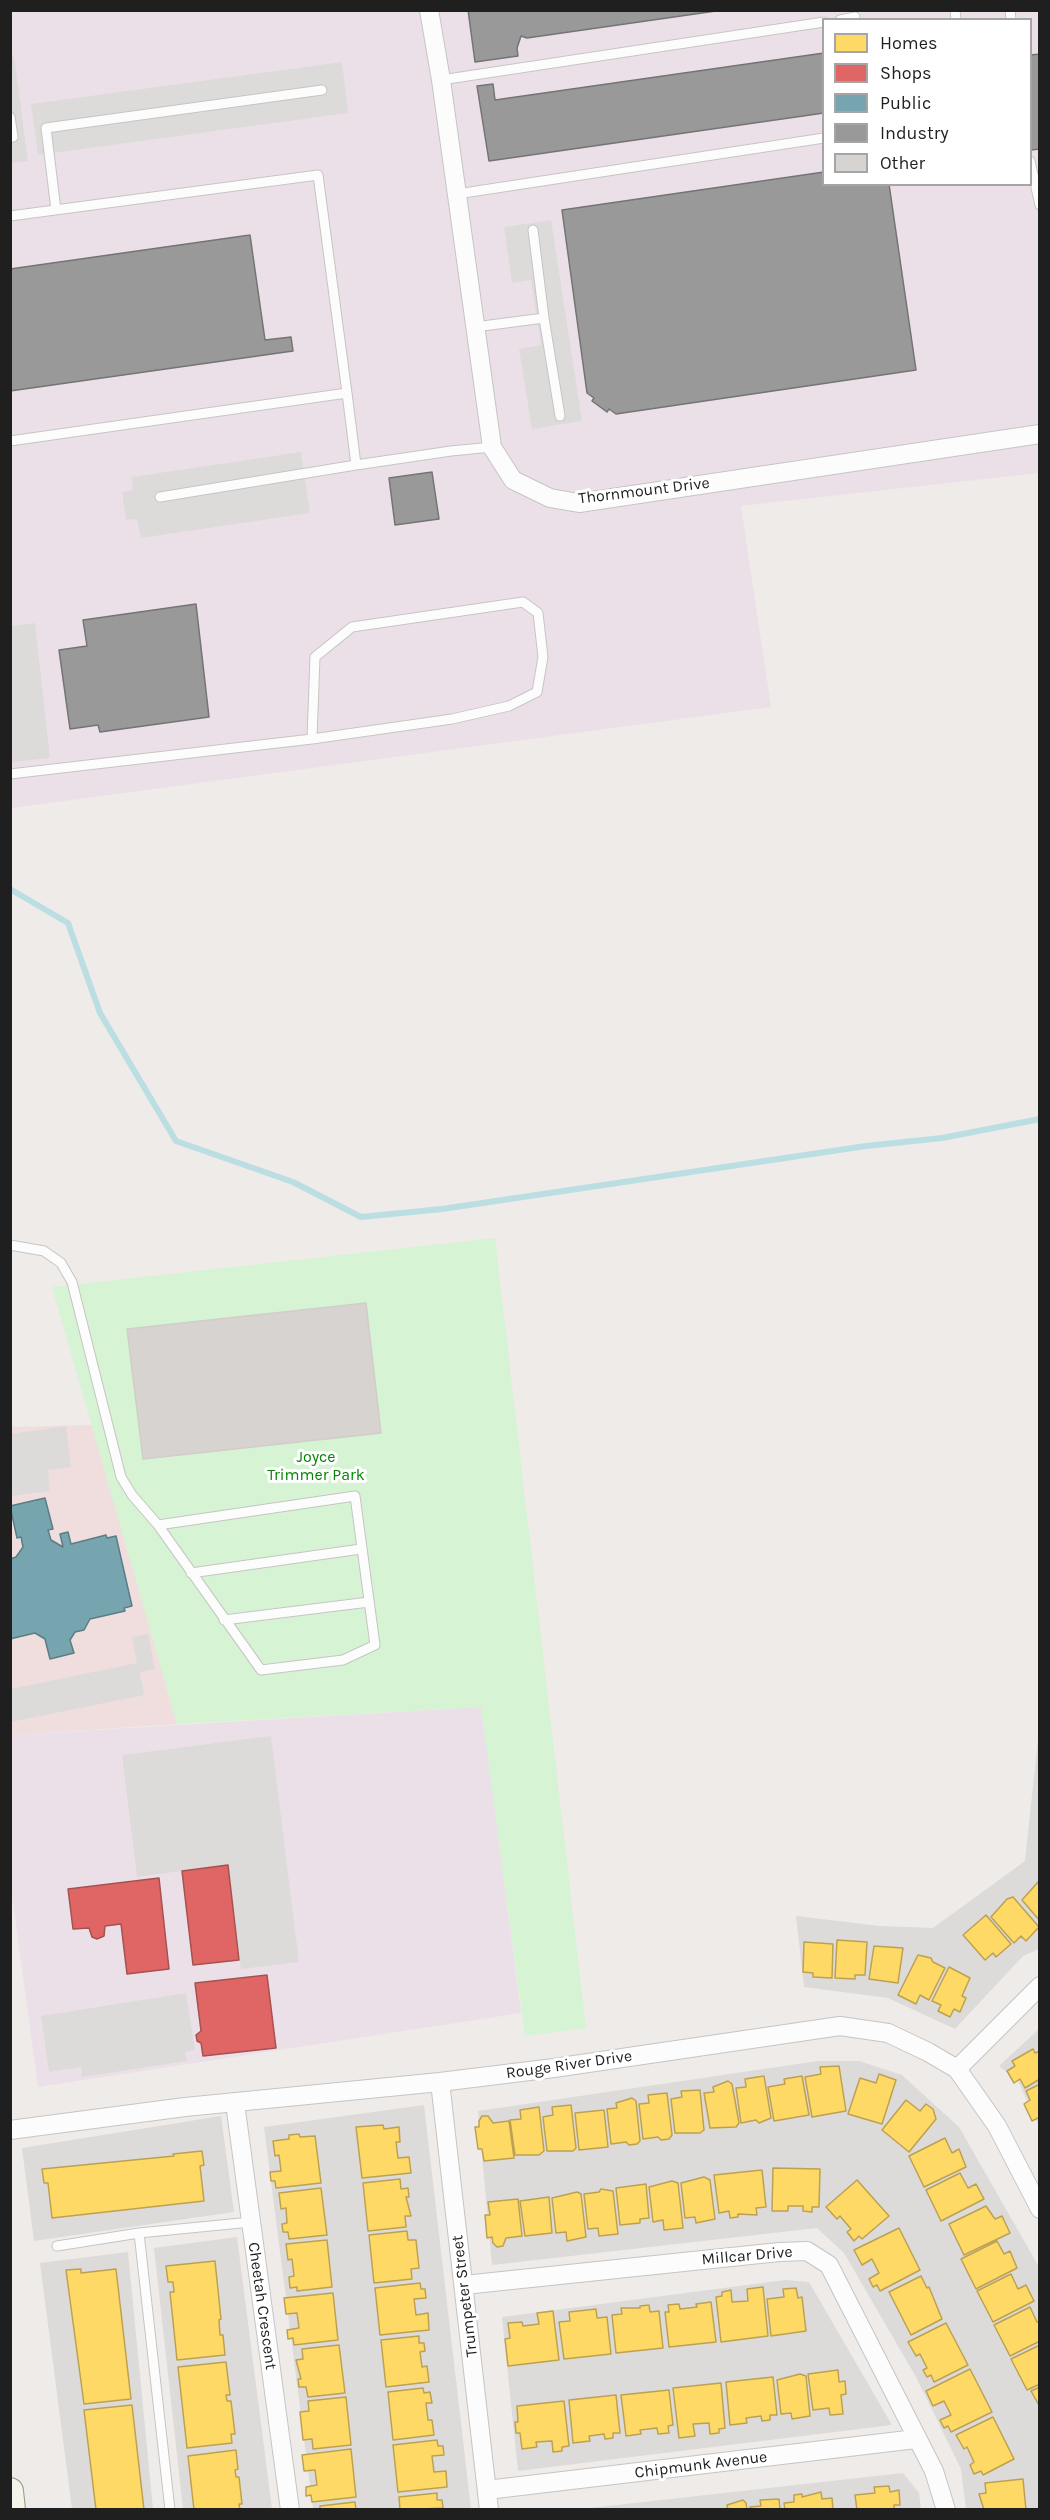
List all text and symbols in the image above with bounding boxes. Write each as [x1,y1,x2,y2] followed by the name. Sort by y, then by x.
[822,18,1032,186] legend
[880,32,937,54] text: Homes
[880,62,932,84] text: Shops
[880,92,931,114] text: Public
[880,122,949,144] text: Industry
[880,152,925,174] text: Other
[577,473,711,509] street label: Thornmount Drive
[267,1447,365,1485] park label: Joyce Trimmer Park
[505,2047,633,2083] street label: Rouge River Drive
[448,2234,482,2358] street label: Trumpeter Street
[244,2241,280,2371] street label: Cheetah Crescent
[701,2242,793,2270] street label: Millcar Drive
[634,2447,768,2483] street label: Chipmunk Avenue

